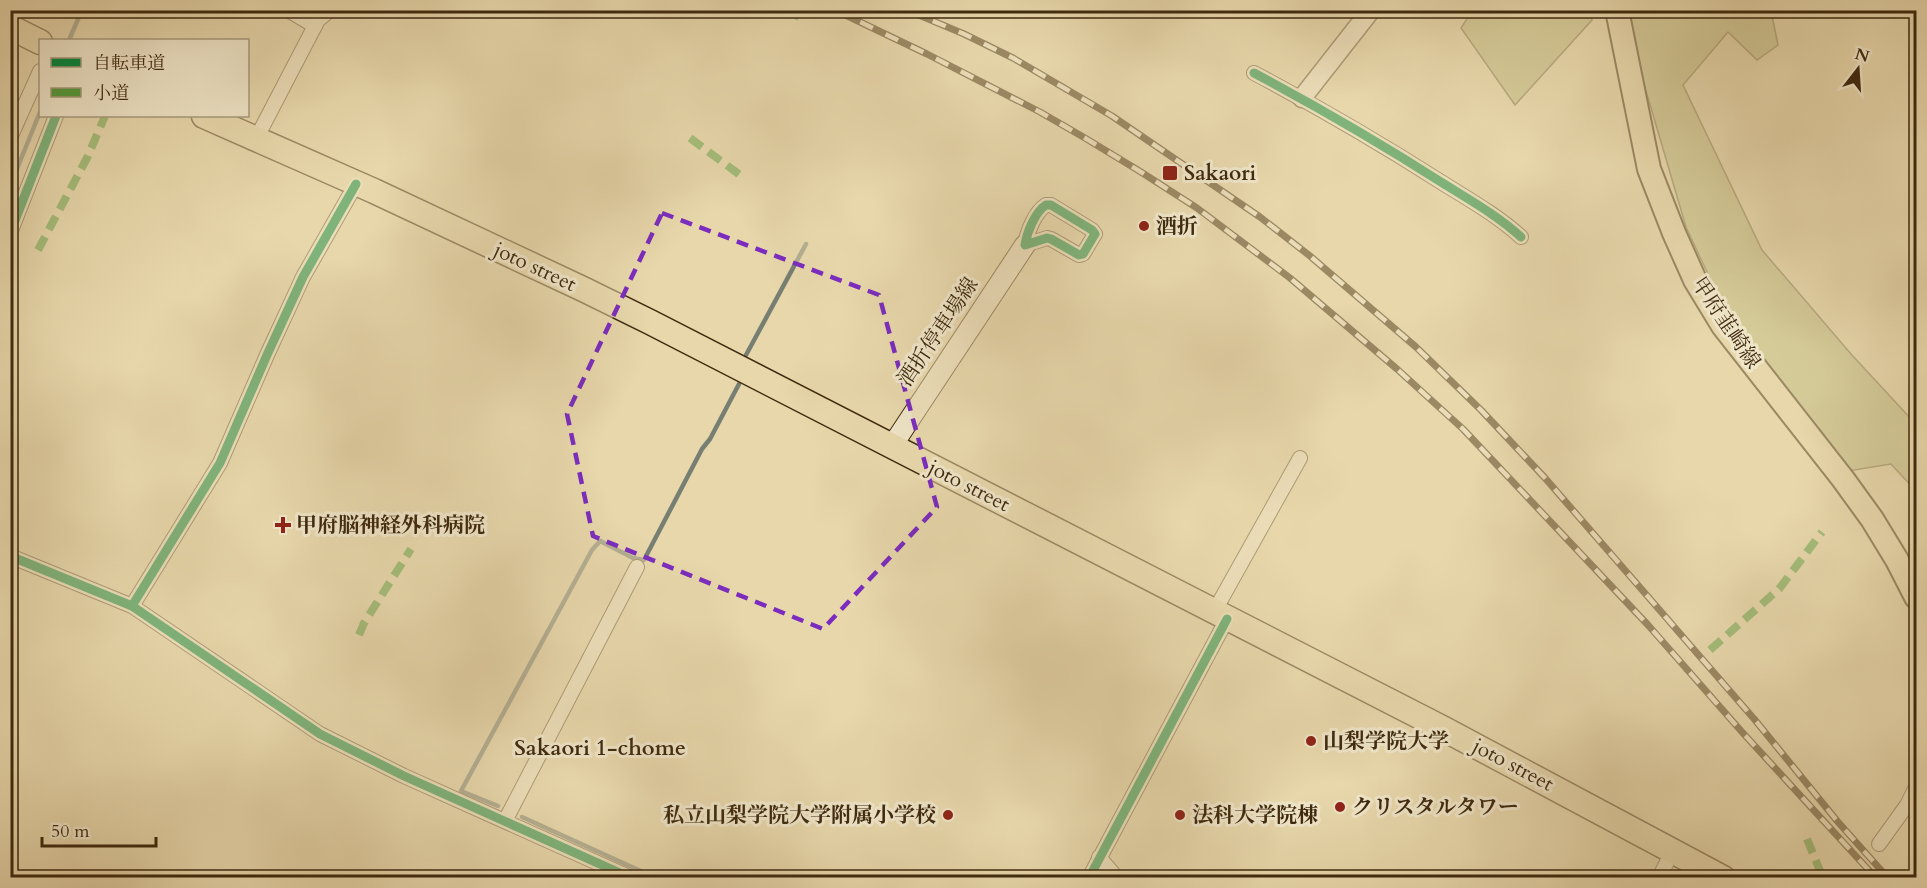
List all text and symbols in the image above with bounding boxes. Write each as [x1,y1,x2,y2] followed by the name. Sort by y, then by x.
[39,39,249,117] legend
[1828,39,1888,99] north arrow
[1852,43,1872,68] text: N
[93,51,165,76] text: 自転車道
[93,81,129,106] text: 小道
[1184,159,1257,188] place label: Sakaori
[1161,164,1179,182] marker: Sakaori
[1156,212,1198,241] place label: 酒折
[1137,219,1151,233] marker: 酒折
[486,234,581,299] street label: joto street
[1685,271,1767,375] street label: 甲府韮崎線
[891,272,985,392] street label: 酒折停車場線
[921,452,1015,519] street label: joto street
[296,511,485,540] place label: 甲府脳神経外科病院
[274,516,292,534] marker: 甲府脳神経外科病院
[1323,727,1449,756] place label: 山梨学院大学
[1465,730,1559,799] street label: joto street
[514,733,686,763] district label: Sakaori 1-chome
[1304,734,1318,748] marker: 山梨学院大学
[1352,793,1519,822] place label: クリスタルタワー
[1333,800,1347,814] marker: クリスタルタワー
[663,801,936,830] place label: 私立山梨学院大学附属小学校
[1192,801,1318,830] place label: 法科大学院棟
[941,808,955,822] marker: 私立山梨学院大学附属小学校
[1173,808,1187,822] marker: 法科大学院棟
[42,810,156,848] scale bar
[51,819,90,844] text: 50 m

